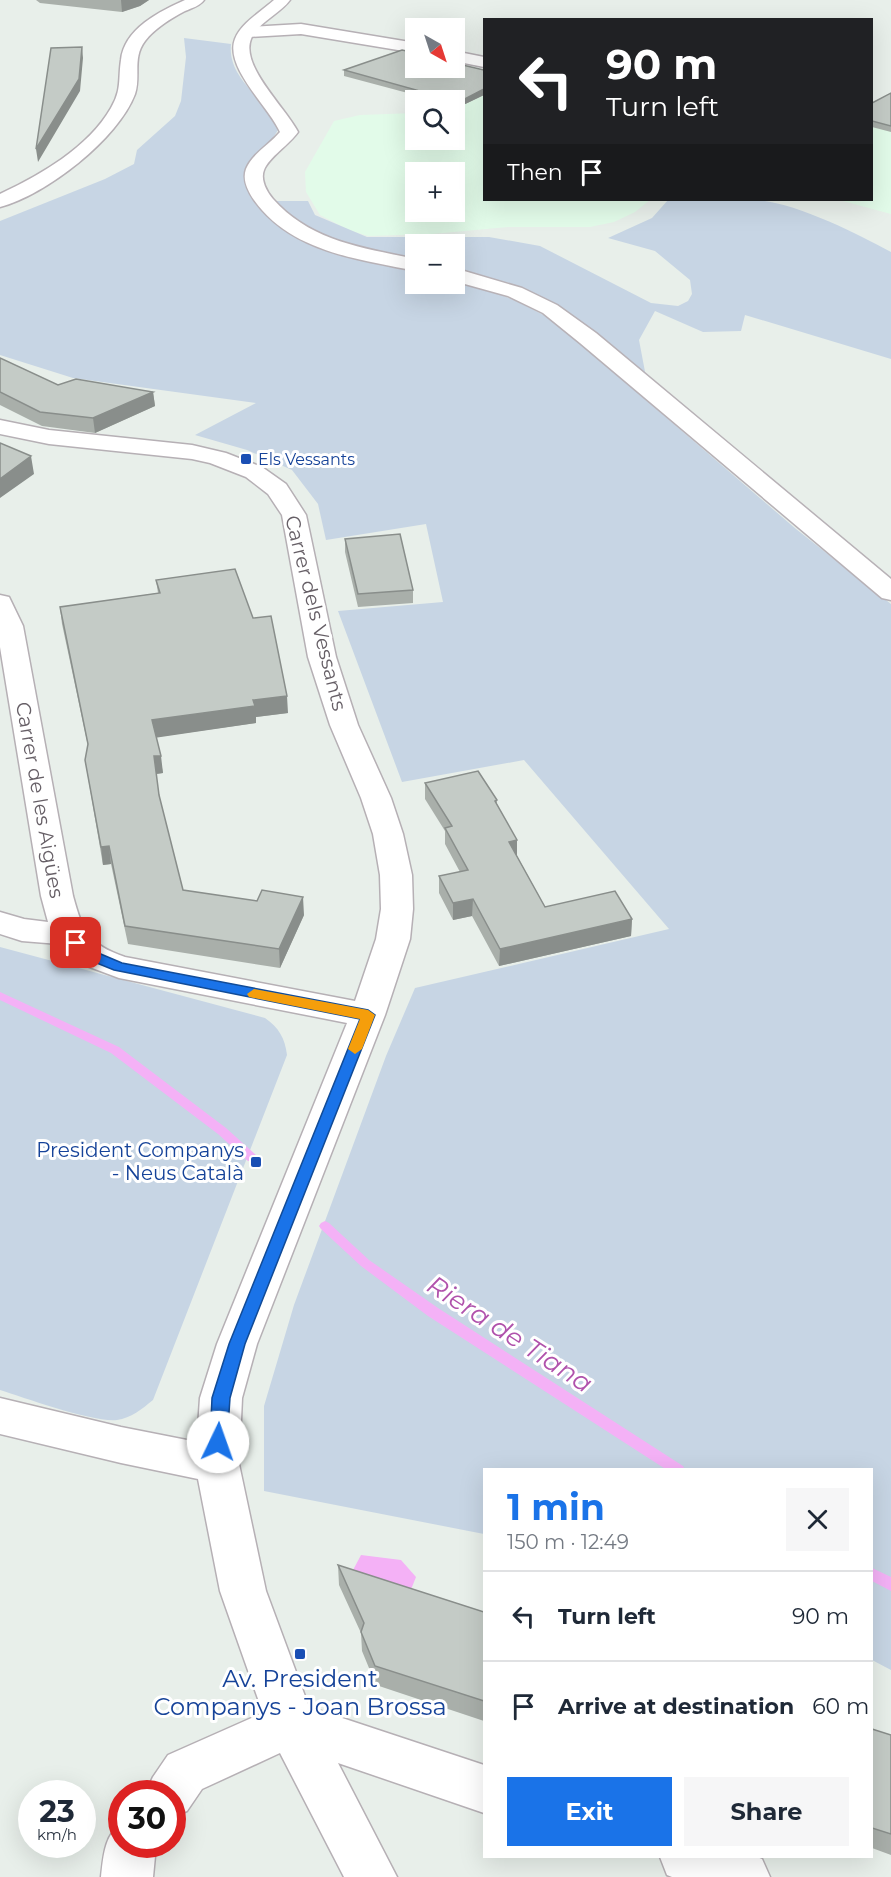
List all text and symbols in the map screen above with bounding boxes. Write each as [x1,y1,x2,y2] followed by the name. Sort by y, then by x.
[405,18,465,78] north arrow
[405,18,465,294] map controls
[606,38,717,90] text: 90 m
[507,42,585,120] icon: left
[405,90,465,150] button: search
[606,90,719,123] text: Turn left
[575,156,608,189] icon: arrive
[507,159,563,186] text: Then
[405,162,465,222] button: +
[405,234,465,294] button: −
[258,450,355,469] place label: Els Vessants
[239,452,253,466] marker: Els Vessants
[280,513,352,713] street label: Carrer dels Vessants
[11,700,69,900] street label: Carrer de les Aigües
[50,917,101,968] pin
[59,926,92,959] icon: arrive
[36,1138,244,1185] place label: President Companys - Neus Català
[249,1155,263,1169] marker: President Companys - Neus Català
[421,1269,599,1399] water label: Riera de Tiana
[186,1410,250,1474] position arrow
[507,1485,605,1529] text: 1 min
[786,1488,849,1551] button: close
[507,1530,629,1554] text: 150 m · 12:49
[507,1600,540,1633] icon: left
[558,1603,656,1630] text: Turn left
[792,1603,849,1630] text: 90 m
[293,1647,307,1661] marker: Av. President Companys - Joan Brossa
[153,1664,447,1721] place label: Av. President Companys - Joan Brossa
[507,1690,540,1723] icon: arrive
[558,1693,794,1720] text: Arrive at destination
[812,1693,869,1720] text: 60 m
[507,1777,672,1846] button: Exit
[684,1777,849,1846] button: Share
[108,1780,186,1858] speed limit sign: 30
[39,1793,75,1830] text: 23
[37,1825,77,1844] text: km/h

